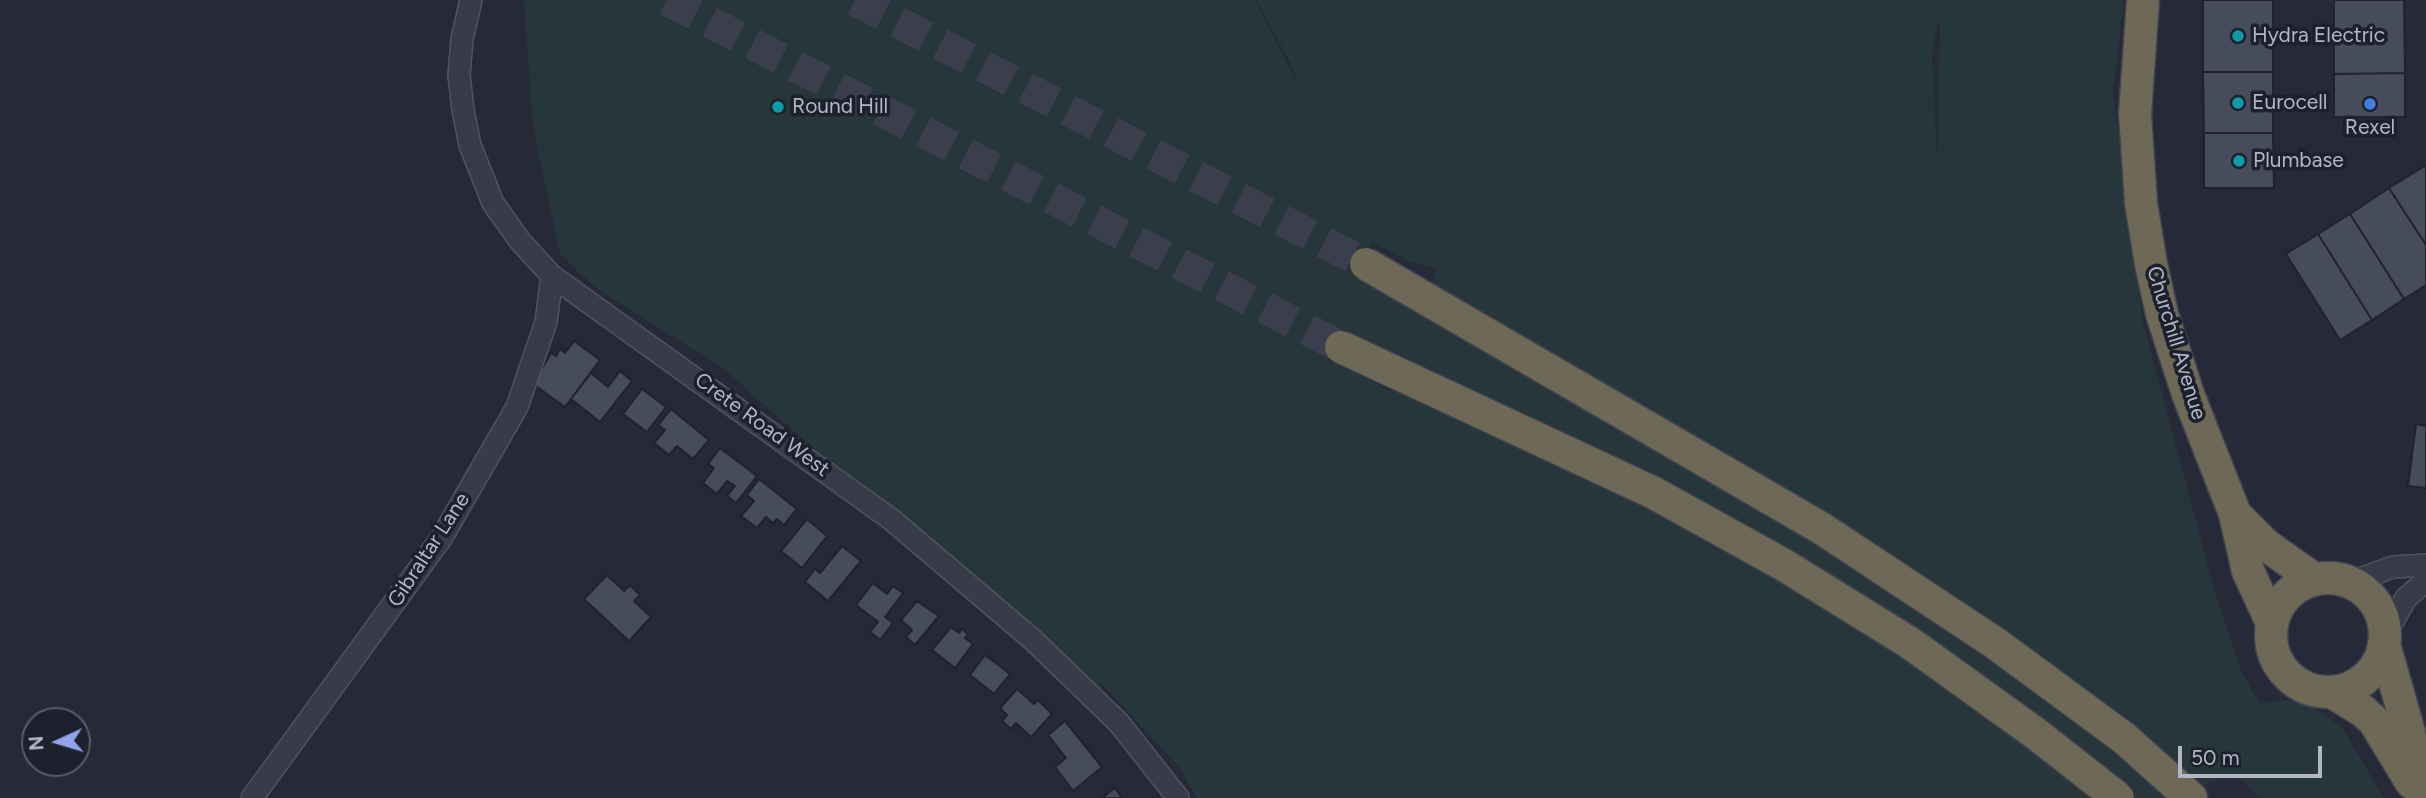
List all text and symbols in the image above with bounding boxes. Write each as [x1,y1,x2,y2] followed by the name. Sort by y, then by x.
[2252,23,2385,49] place label: Hydra Electric
[2230,28,2246,44] marker: Hydra Electric
[2252,90,2327,116] place label: Eurocell
[792,94,888,120] place label: Round Hill
[2230,95,2246,111] marker: Eurocell
[2362,96,2378,112] marker: Rexel
[770,99,786,115] marker: Round Hill
[2345,115,2395,141] place label: Rexel
[2253,148,2344,174] place label: Plumbase
[2231,153,2247,169] marker: Plumbase
[2141,263,2211,423] street label: Churchill Avenue
[690,368,834,482] street label: Crete Road West
[383,488,475,612] street label: Gibraltar Lane
[21,707,91,777] north arrow
[2181,732,2324,776] scale bar
[25,735,49,751] text: N
[2191,745,2240,770] text: 50 m

